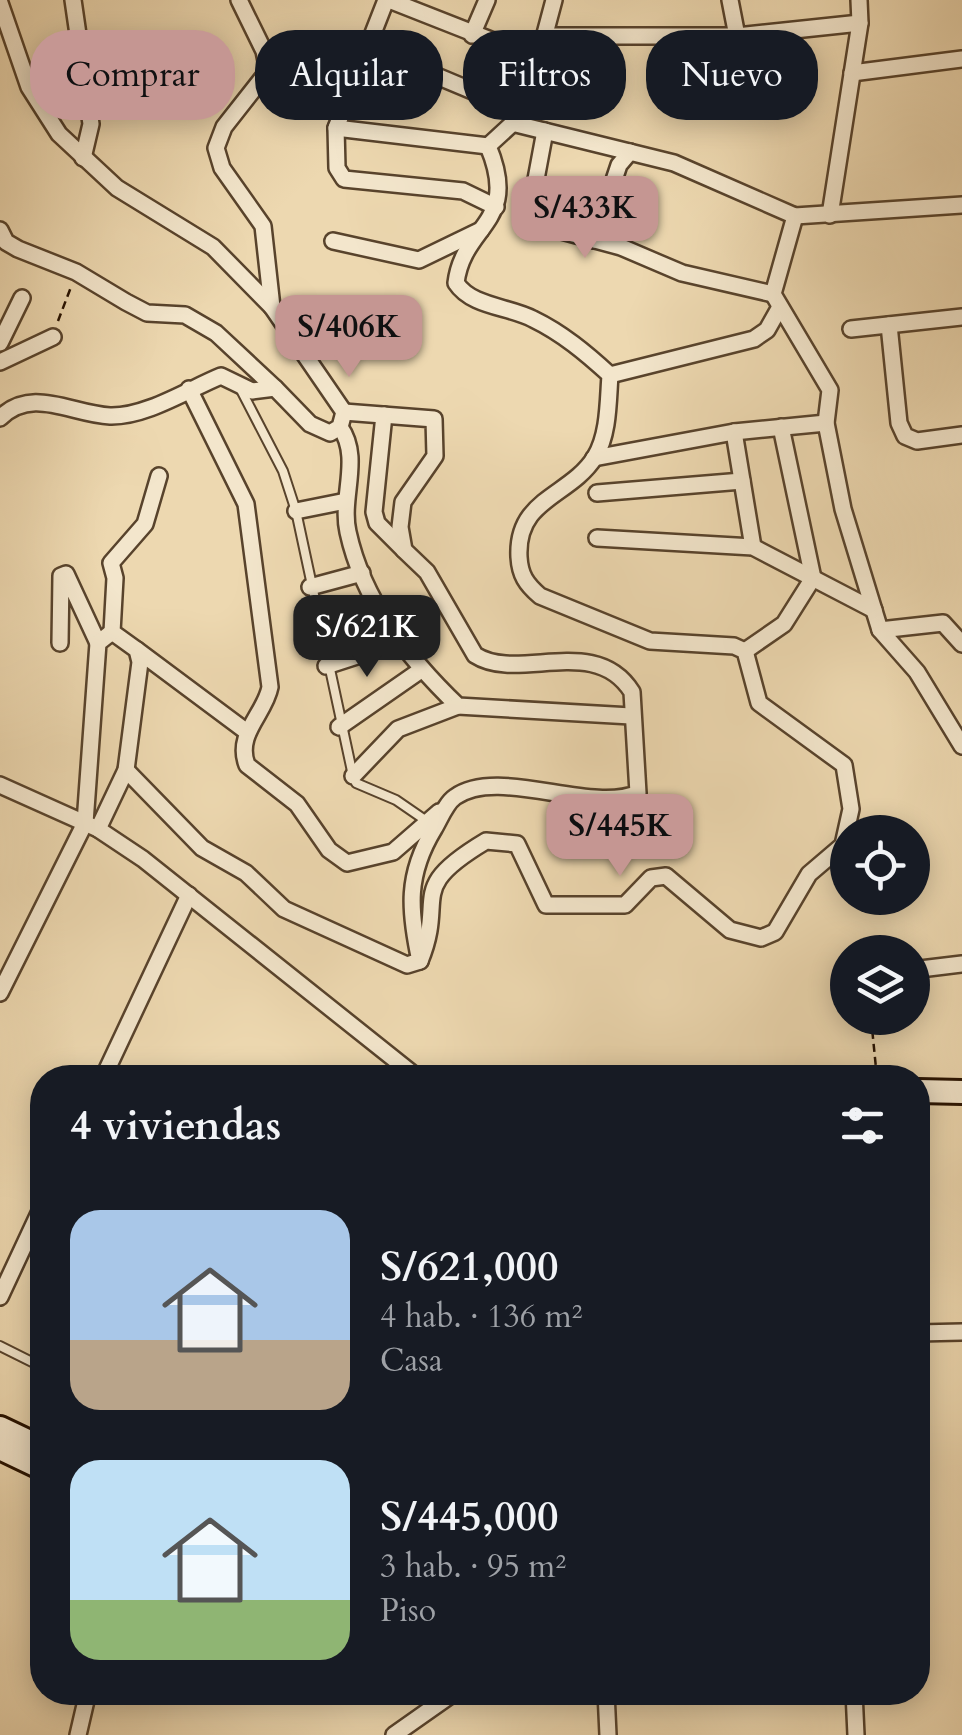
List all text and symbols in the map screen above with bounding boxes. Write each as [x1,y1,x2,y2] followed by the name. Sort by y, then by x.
[30,30,235,120] chip: Comprar
[255,30,443,120] chip: Alquilar
[463,30,626,120] chip: Filtros
[646,30,818,120] chip: Nuevo
[504,176,666,261] pin: S/433K
[533,186,637,230] text: S/433K
[268,295,430,380] pin: S/406K
[297,305,401,349] text: S/406K
[286,595,448,680] pin: S/621K
[315,605,419,649] text: S/621K
[539,794,701,879] pin: S/445K
[568,804,672,848] text: S/445K
[830,815,930,1035] map controls
[830,815,930,915] button: locate
[830,935,930,1035] button: layers
[70,1097,281,1154] text: 4 viviendas
[835,1098,890,1153] icon: filters
[380,1238,559,1295] text: S/621,000
[150,1250,270,1370] icon: home
[380,1295,583,1339] text: 4 hab. · 136 m²
[380,1339,443,1383] text: Casa
[380,1488,559,1545] text: S/445,000
[150,1500,270,1620] icon: home
[380,1545,566,1589] text: 3 hab. · 95 m²
[380,1589,436,1633] text: Piso

